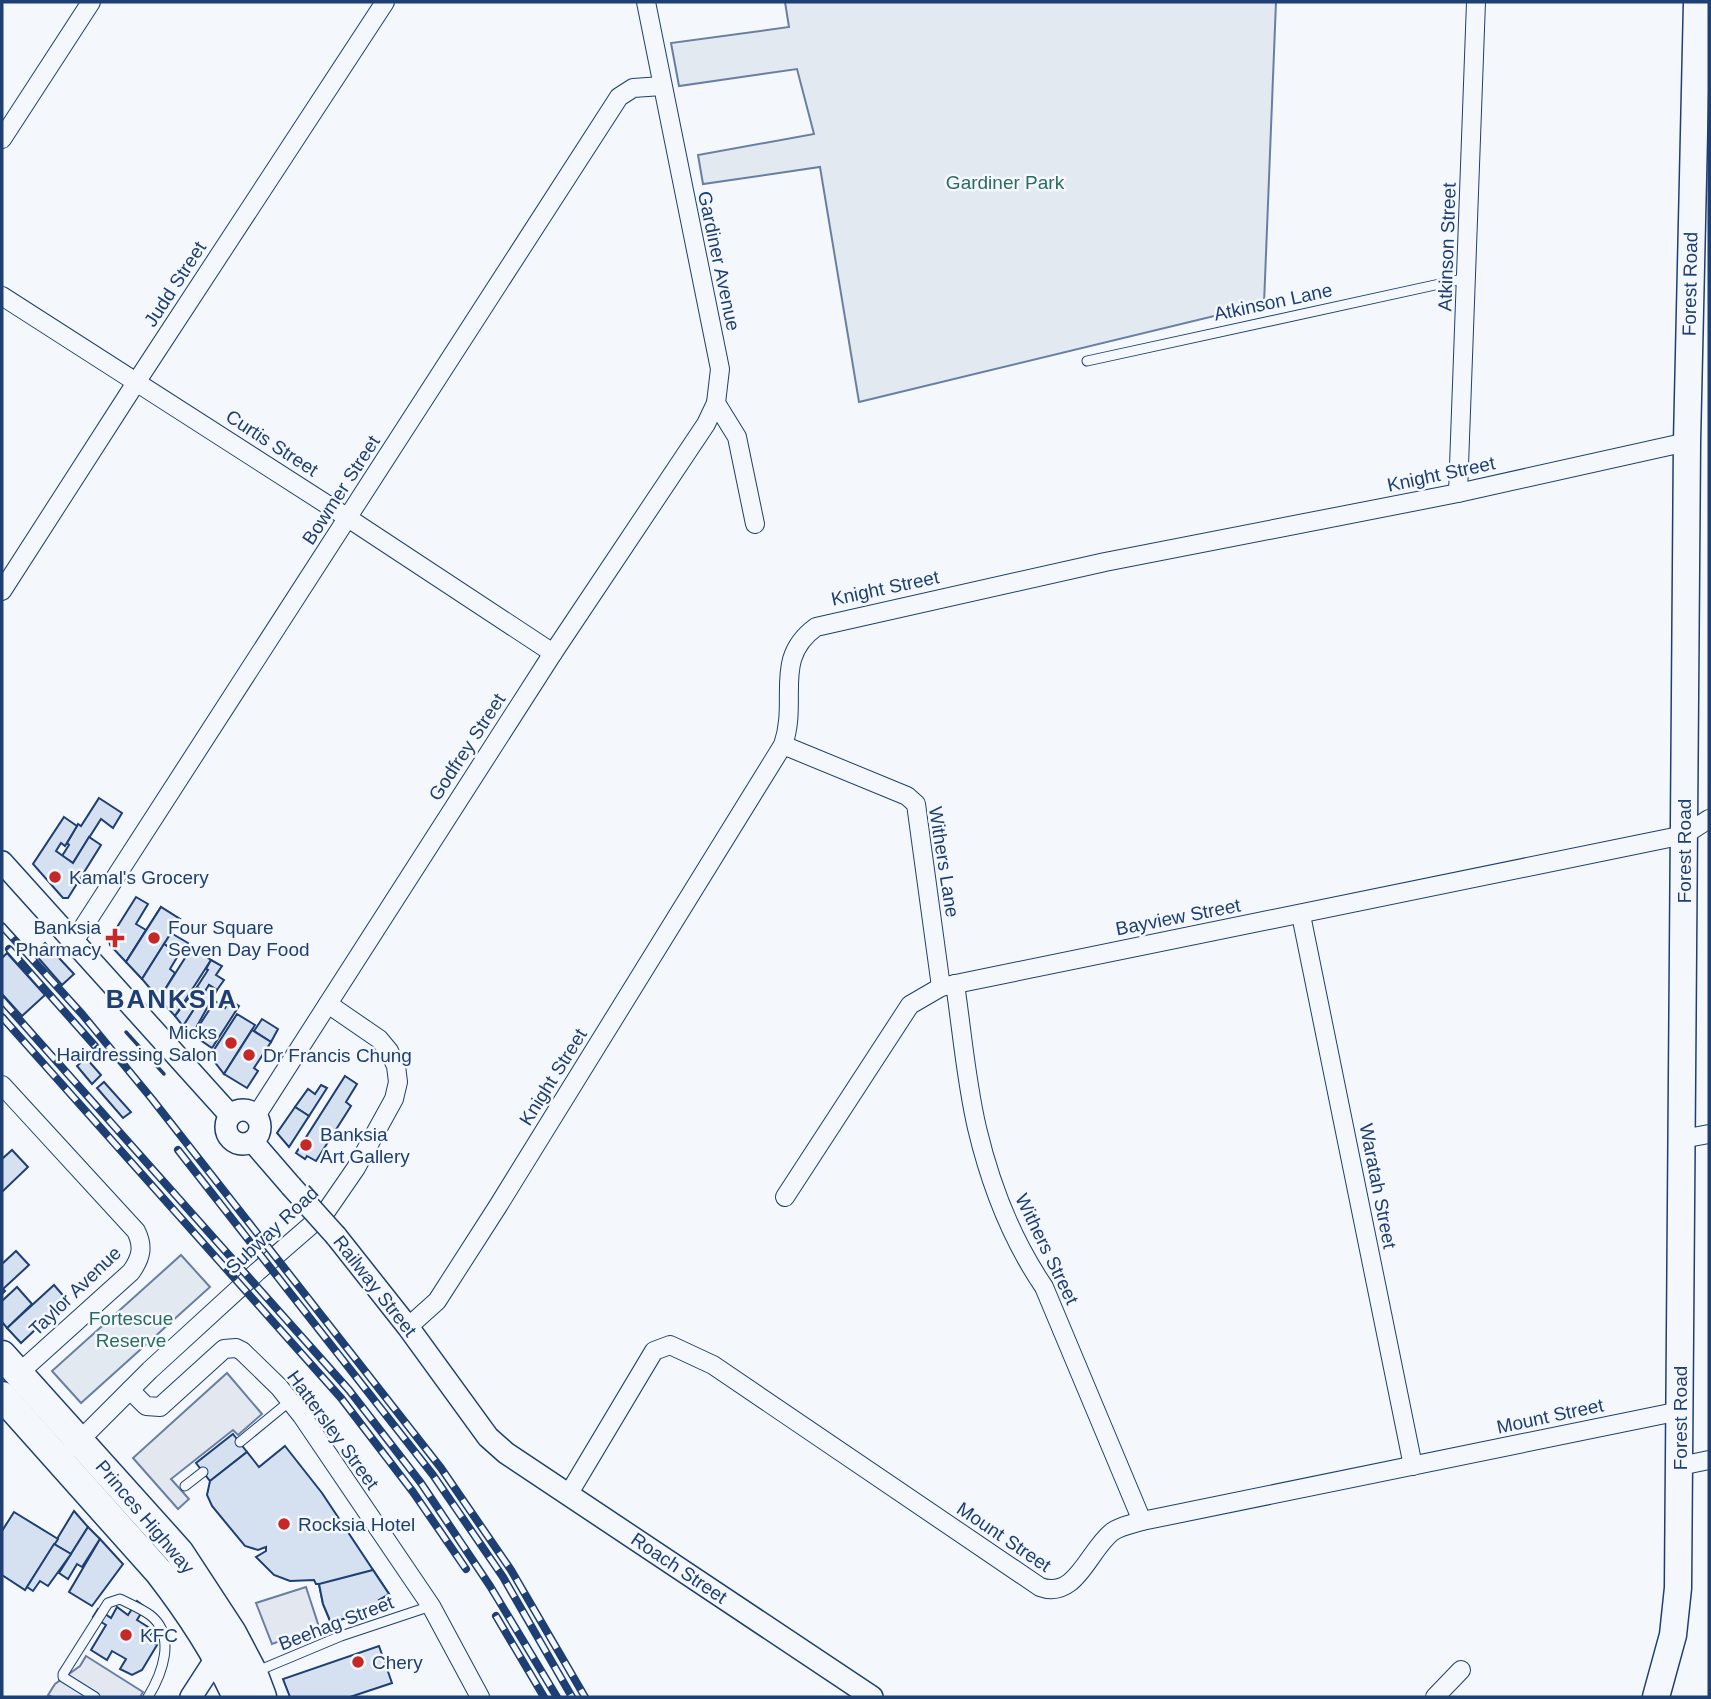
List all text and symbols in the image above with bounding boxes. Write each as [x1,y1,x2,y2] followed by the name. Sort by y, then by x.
[946,172,1065,193] park label: Gardiner Park
[1434,182,1460,312] street label: Atkinson Street
[694,189,744,333] street label: Gardiner Avenue
[1679,232,1701,336] street label: Forest Road
[140,237,211,330] street label: Judd Street
[1212,279,1334,325] street label: Atkinson Lane
[222,405,323,481] street label: Curtis Street
[298,431,384,548] street label: Bowmer Street
[1385,452,1498,496] street label: Knight Street
[829,566,942,610] street label: Knight Street
[425,689,510,805] street label: Godfrey Street
[1674,799,1695,903] street label: Forest Road
[925,805,963,919] street label: Withers Lane
[69,867,209,888] place label: Kamal's Grocery
[47,869,63,885] marker: Kamal's Grocery
[1114,894,1243,939] street label: Bayview Street
[15,917,101,960] place label: Banksia Pharmacy
[168,917,310,960] place label: Four Square Seven Day Food
[107,930,123,946] marker: Banksia Pharmacy
[146,930,162,946] marker: Four Square Seven Day Food
[106,984,238,1014] district label: BANKSIA
[56,1022,217,1065] place label: Micks Hairdressing Salon
[515,1024,591,1129] street label: Knight Street
[223,1035,239,1051] marker: Micks Hairdressing Salon
[263,1045,412,1066] place label: Dr Francis Chung
[241,1047,257,1063] marker: Dr Francis Chung
[1356,1122,1401,1251] street label: Waratah Street
[320,1124,410,1167] place label: Banksia Art Gallery
[298,1137,314,1153] marker: Banksia Art Gallery
[222,1182,322,1278] street label: Subway Road
[1011,1190,1083,1308] street label: Withers Street
[329,1231,421,1341] street label: Railway Street
[25,1242,125,1340] street label: Taylor Avenue
[89,1308,173,1351] park label: Fortescue Reserve
[1670,1366,1691,1470] street label: Forest Road
[283,1367,384,1494] street label: Hattersley Street
[1495,1394,1606,1438] street label: Mount Street
[91,1456,199,1578] street label: Princes Highway
[953,1498,1056,1577] street label: Mount Street
[298,1514,415,1535] place label: Rocksia Hotel
[276,1516,292,1532] marker: Rocksia Hotel
[627,1528,731,1608] street label: Roach Street
[276,1591,397,1655] street label: Beehag Street
[140,1625,178,1646] place label: KFC
[118,1627,134,1643] marker: KFC
[372,1652,423,1673] place label: Chery
[350,1654,366,1670] marker: Chery

